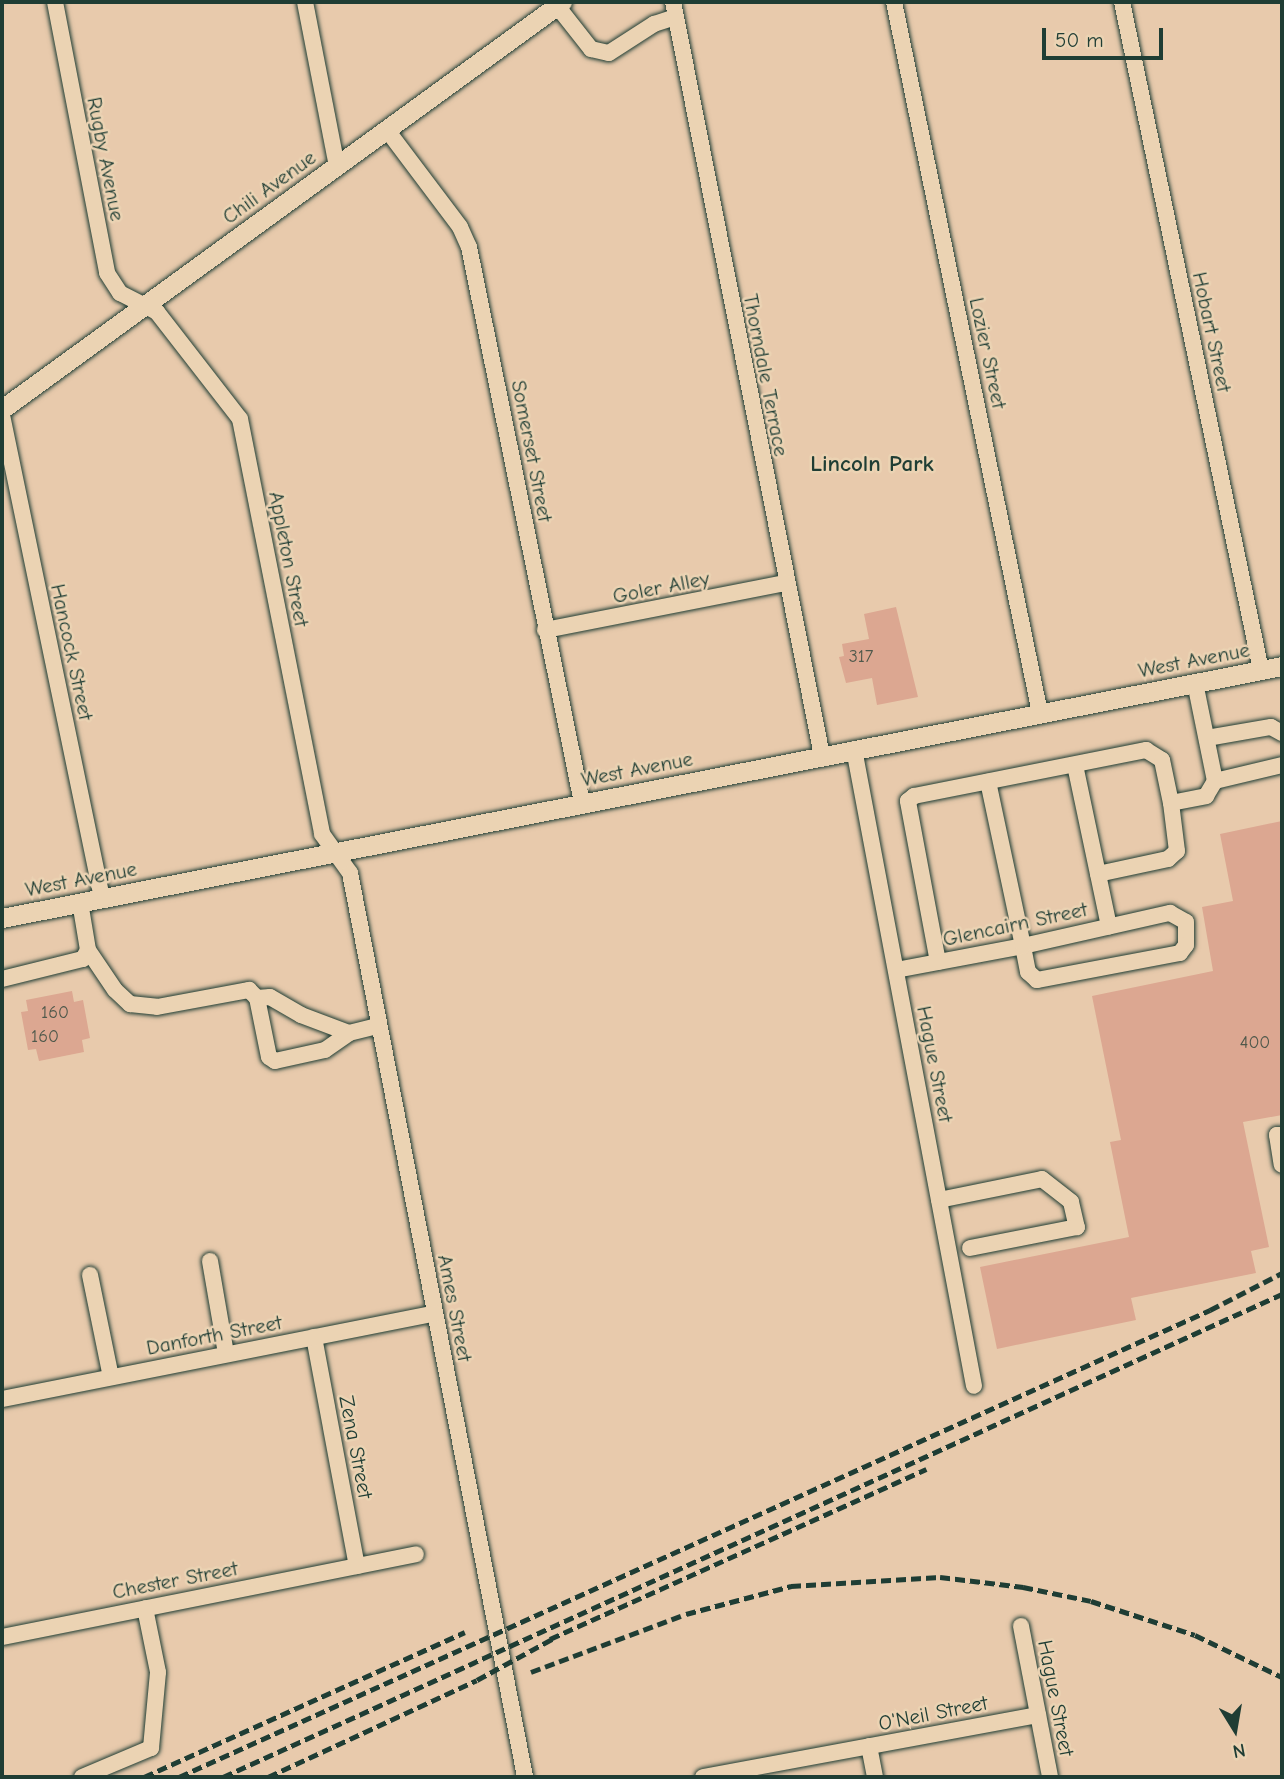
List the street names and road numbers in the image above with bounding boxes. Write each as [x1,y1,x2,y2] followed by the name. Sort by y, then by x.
[82,95,130,223] street label: Rugby Avenue
[217,145,321,229] street label: Chili Avenue
[1187,270,1237,394] street label: Hobart Street
[738,292,794,458] street label: Thorndale Terrace
[964,295,1012,411] street label: Lozier Street
[506,378,558,524] street label: Somerset Street
[264,489,314,629] street label: Appleton Street
[611,565,711,609] street label: Goler Alley
[45,582,99,722] street label: Hancock Street
[1136,637,1252,683] street label: West Avenue
[579,746,695,792] street label: West Avenue
[23,856,139,902] street label: West Avenue
[940,896,1090,952] street label: Glencairn Street
[911,1004,959,1124] street label: Hague Street
[432,1252,478,1364] street label: Ames Street
[144,1310,284,1360] street label: Danforth Street
[334,1393,378,1501] street label: Zena Street
[110,1555,240,1605] street label: Chester Street
[1032,1638,1080,1758] street label: Hague Street
[876,1690,990,1736] street label: O'Neil Street

